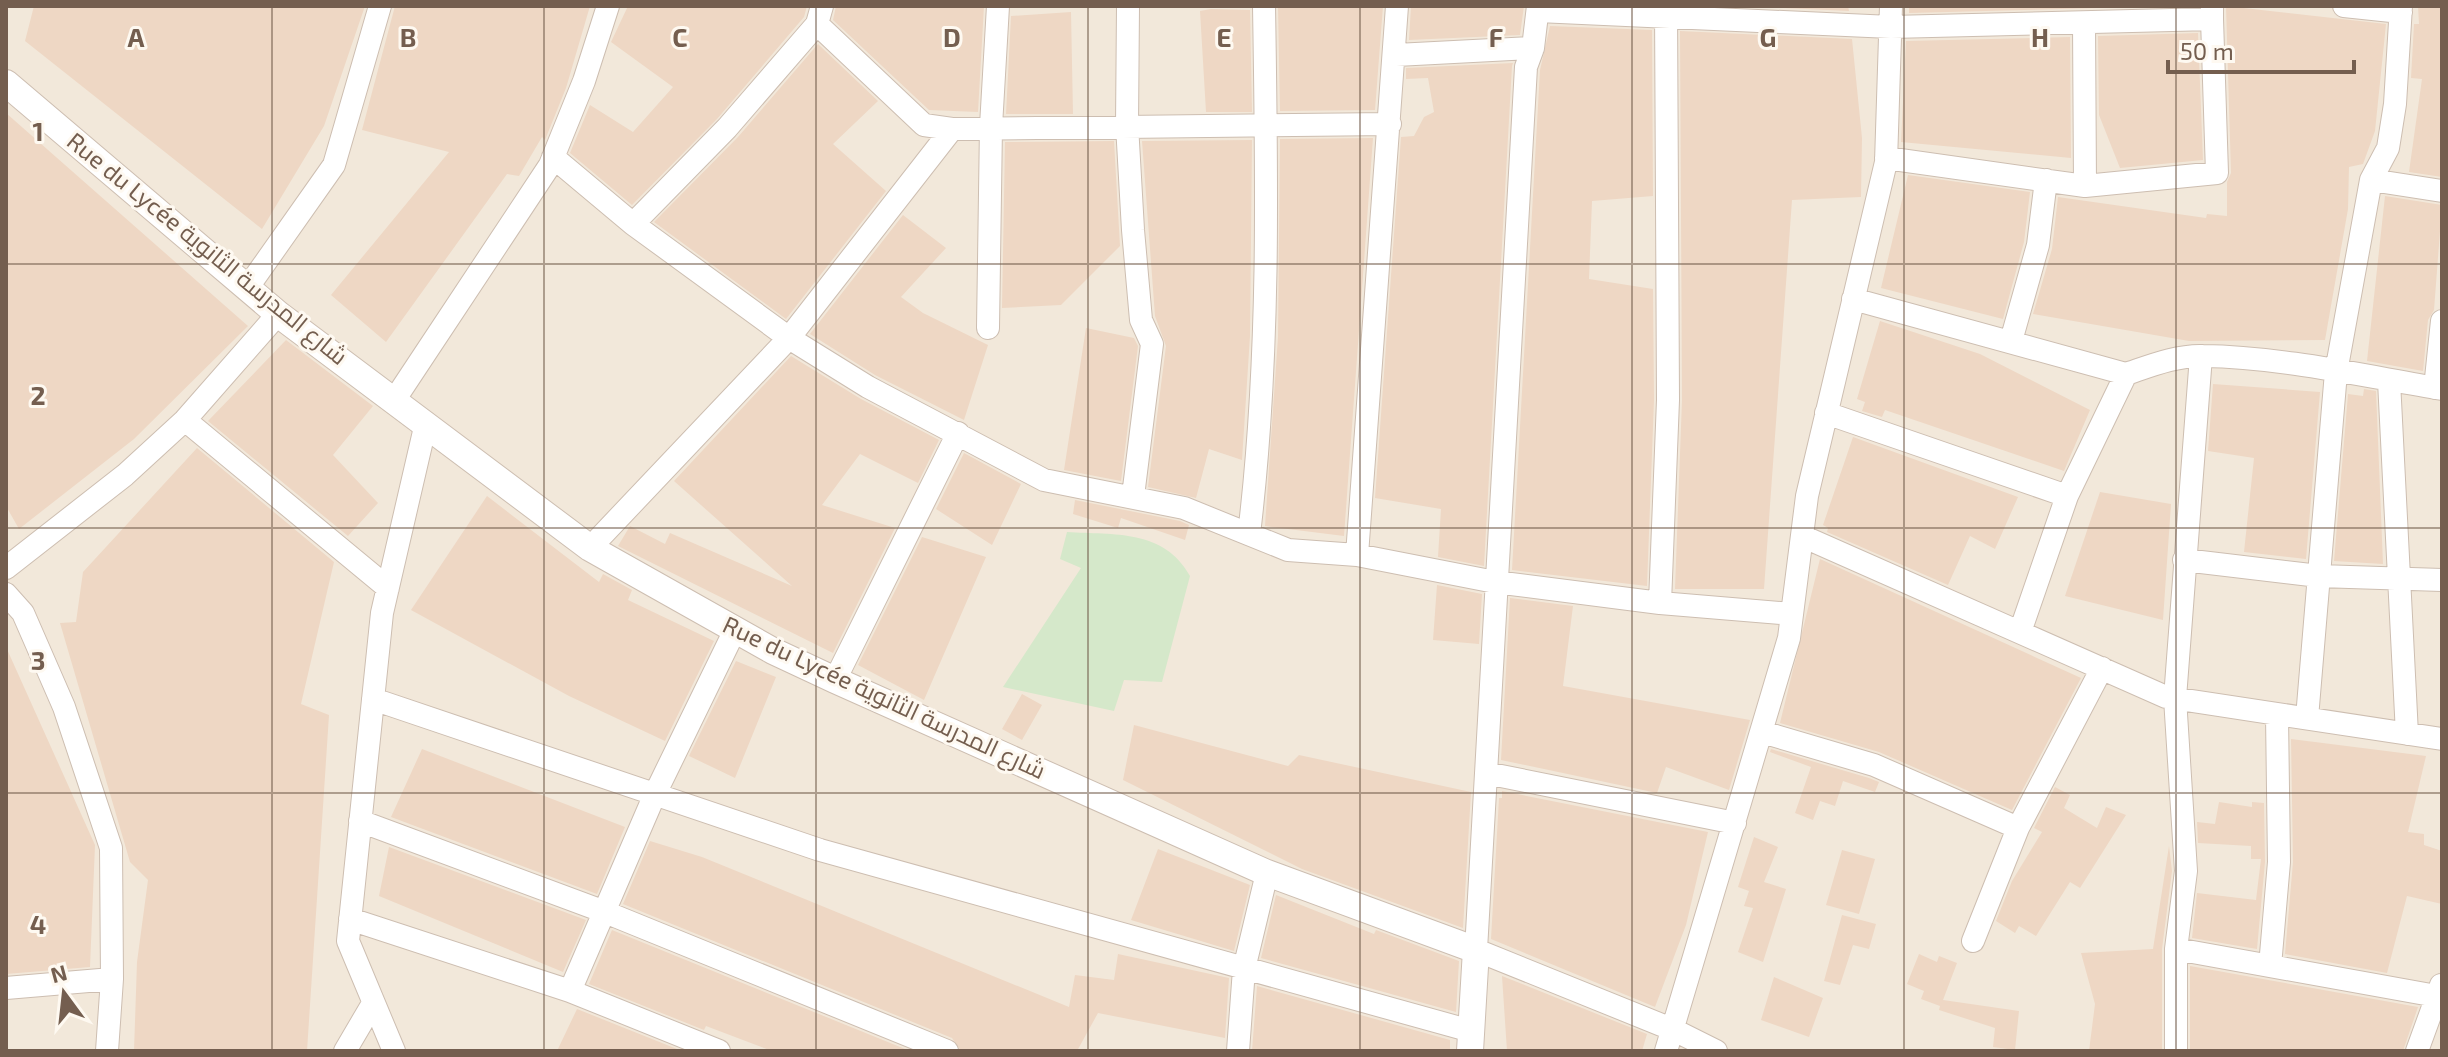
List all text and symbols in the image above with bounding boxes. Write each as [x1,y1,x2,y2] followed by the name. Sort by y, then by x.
[128,21,145,52] text: A
[400,21,416,52] text: B
[672,21,688,52] text: C
[943,21,961,52] text: D
[1216,21,1232,52] text: E
[1489,21,1503,52] text: F
[1760,21,1776,52] text: G
[2031,21,2049,52] text: H
[2168,24,2354,74] scale bar
[2180,36,2234,65] text: 50 m
[32,115,44,146] text: 1
[60,126,354,372] street label: Rue du Lycée شارع المدرسة الثانوية
[30,379,46,410] text: 2
[717,609,1051,787] street label: Rue du Lycée شارع المدرسة الثانوية
[31,644,45,675] text: 3
[30,908,46,939] text: 4
[24,953,104,1033] north arrow
[48,958,70,987] text: N

